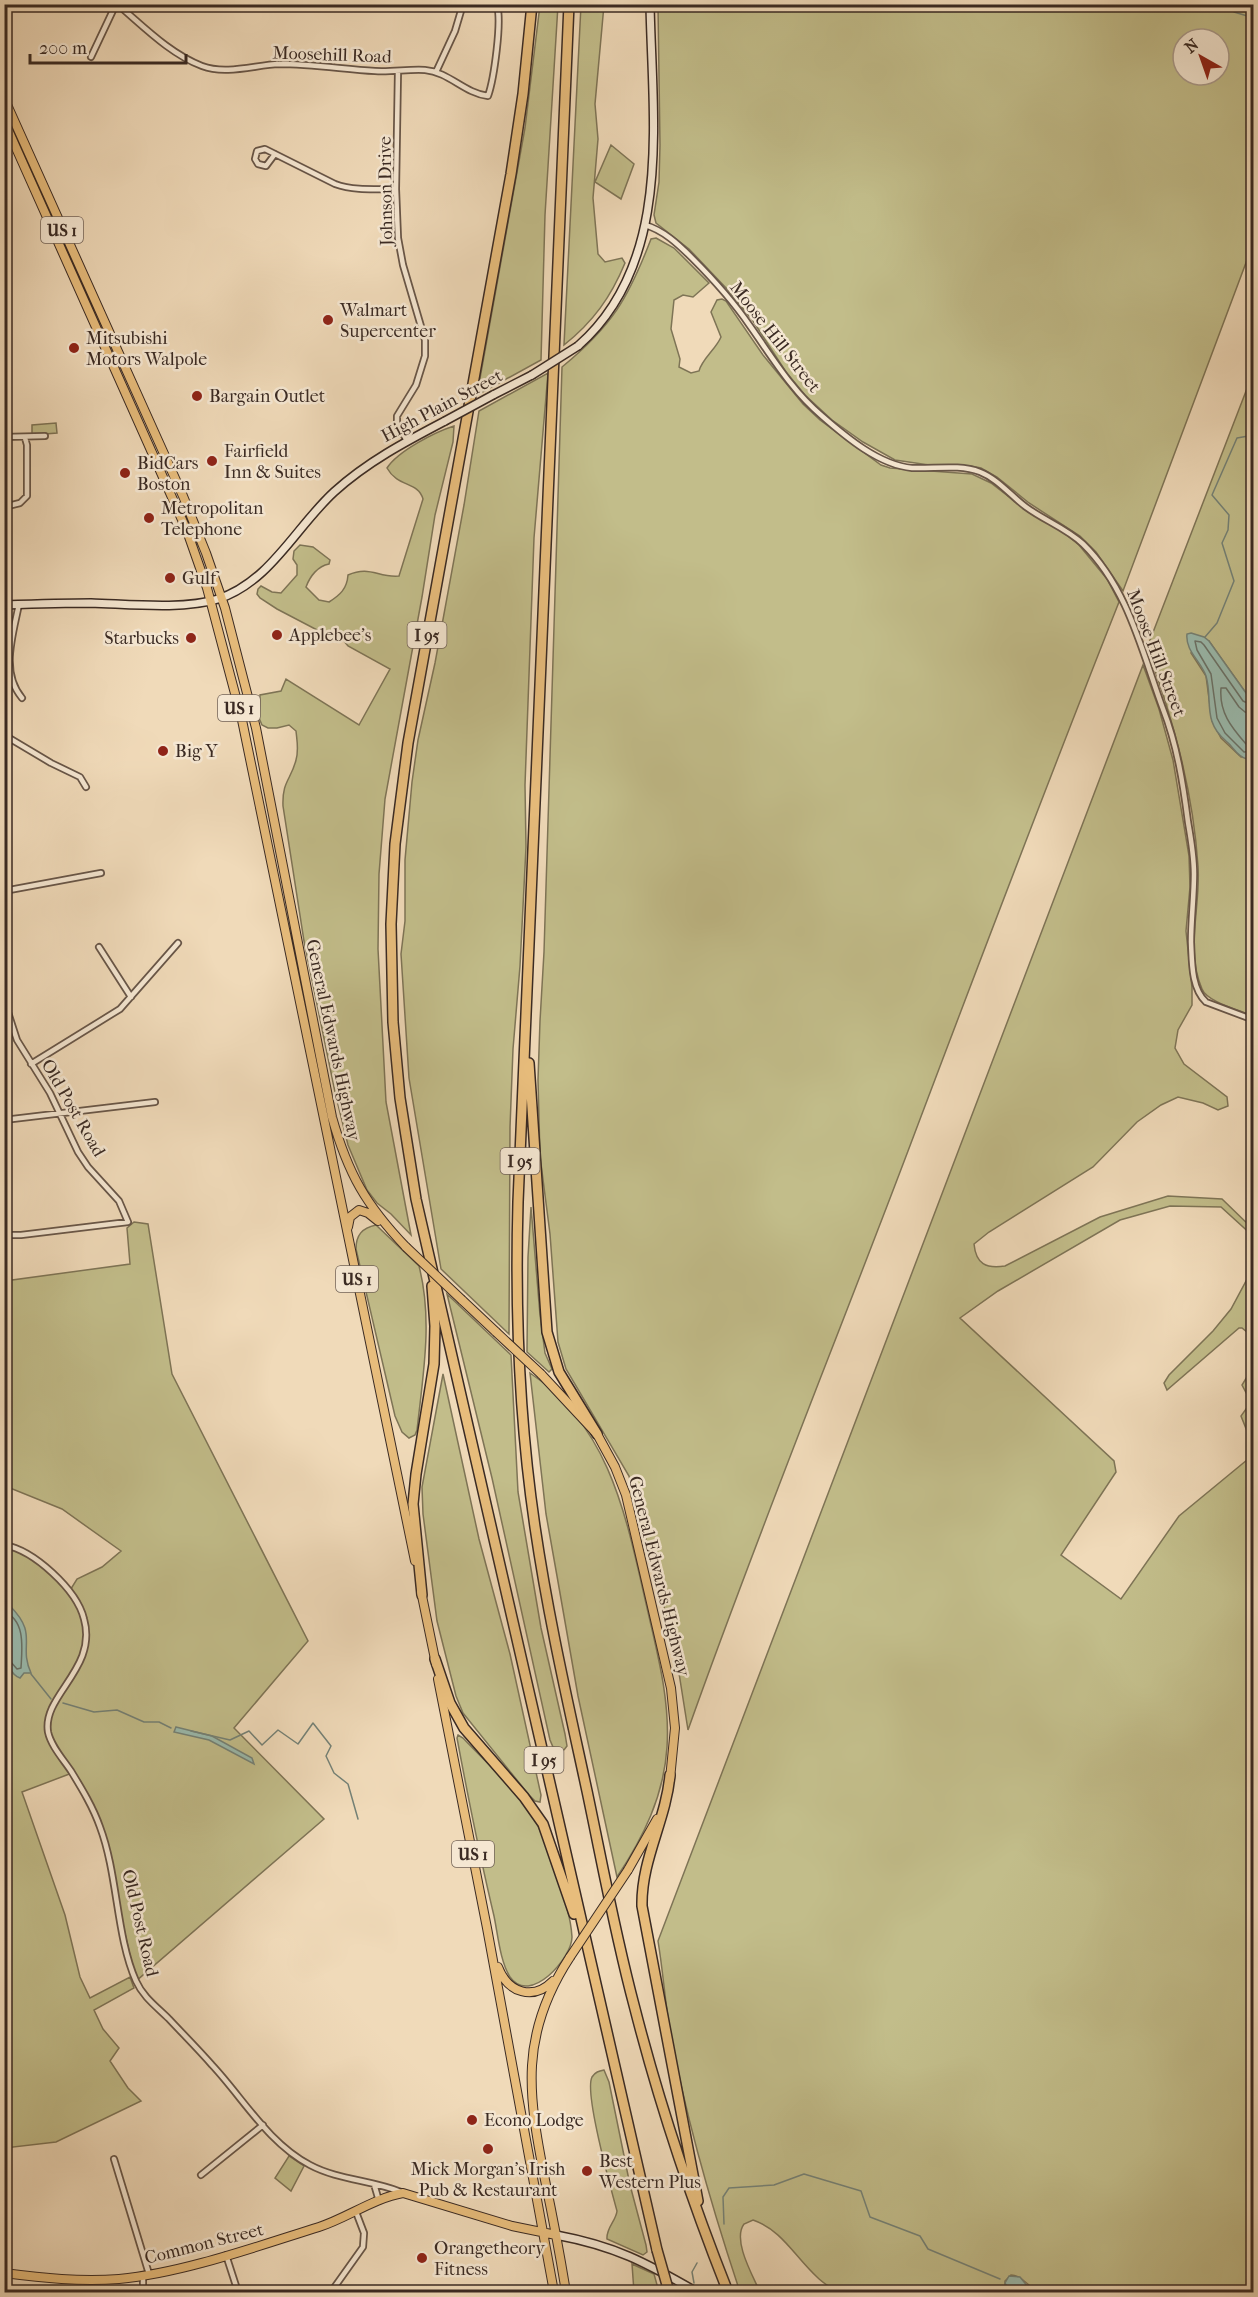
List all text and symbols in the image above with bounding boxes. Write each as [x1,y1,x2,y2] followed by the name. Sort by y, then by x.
[30,27,186,65] scale bar
[1171,27,1231,87] north arrow
[1181,34,1203,57] text: N
[39,38,87,59] text: 200 m
[272,42,392,68] street label: Moosehill Road
[375,136,397,248] street label: Johnson Drive
[41,217,83,243] road number: US 1
[725,277,825,397] street label: Moose Hill Street
[339,300,436,342] place label: Walmart Supercenter
[321,313,335,327] marker: Walmart Supercenter
[86,328,207,370] place label: Mitsubishi Motors Walpole
[67,341,81,355] marker: Mitsubishi Motors Walpole
[378,365,507,447] street label: High Plain Street
[209,386,326,407] place label: Bargain Outlet
[190,389,204,403] marker: Bargain Outlet
[224,441,321,483] place label: Fairfield Inn & Suites
[137,453,199,495] place label: BidCars Boston
[205,454,219,468] marker: Fairfield Inn & Suites
[118,466,132,480] marker: BidCars Boston
[161,498,264,540] place label: Metropolitan Telephone
[142,511,156,525] marker: Metropolitan Telephone
[182,568,220,589] place label: Gulf
[163,571,177,585] marker: Gulf
[1122,586,1190,720] street label: Moose Hill Street
[408,622,446,648] road number: I 95
[288,625,372,646] place label: Applebee's
[104,628,179,649] place label: Starbucks
[270,628,284,642] marker: Applebee's
[184,631,198,645] marker: Starbucks
[218,695,260,721] road number: US 1
[175,741,218,762] place label: Big Y
[156,744,170,758] marker: Big Y
[301,937,365,1144] street label: General Edwards Highway
[37,1055,110,1161] street label: Old Post Road
[500,1148,540,1174] road number: I 95
[336,1266,378,1292] road number: US 1
[624,1474,694,1680] street label: General Edwards Highway
[524,1747,564,1773] road number: I 95
[452,1841,494,1867] road number: US 1
[117,1867,163,1979] street label: Old Post Road
[484,2110,584,2131] place label: Econo Lodge
[465,2113,479,2127] marker: Econo Lodge
[481,2142,495,2156] marker: Mick Morgan's Irish Pub & Restaurant
[598,2151,701,2193] place label: Best Western Plus
[411,2159,565,2201] place label: Mick Morgan's Irish Pub & Restaurant
[580,2164,594,2178] marker: Best Western Plus
[142,2219,266,2269] street label: Common Street
[434,2238,546,2280] place label: Orangetheory Fitness
[415,2251,429,2265] marker: Orangetheory Fitness

